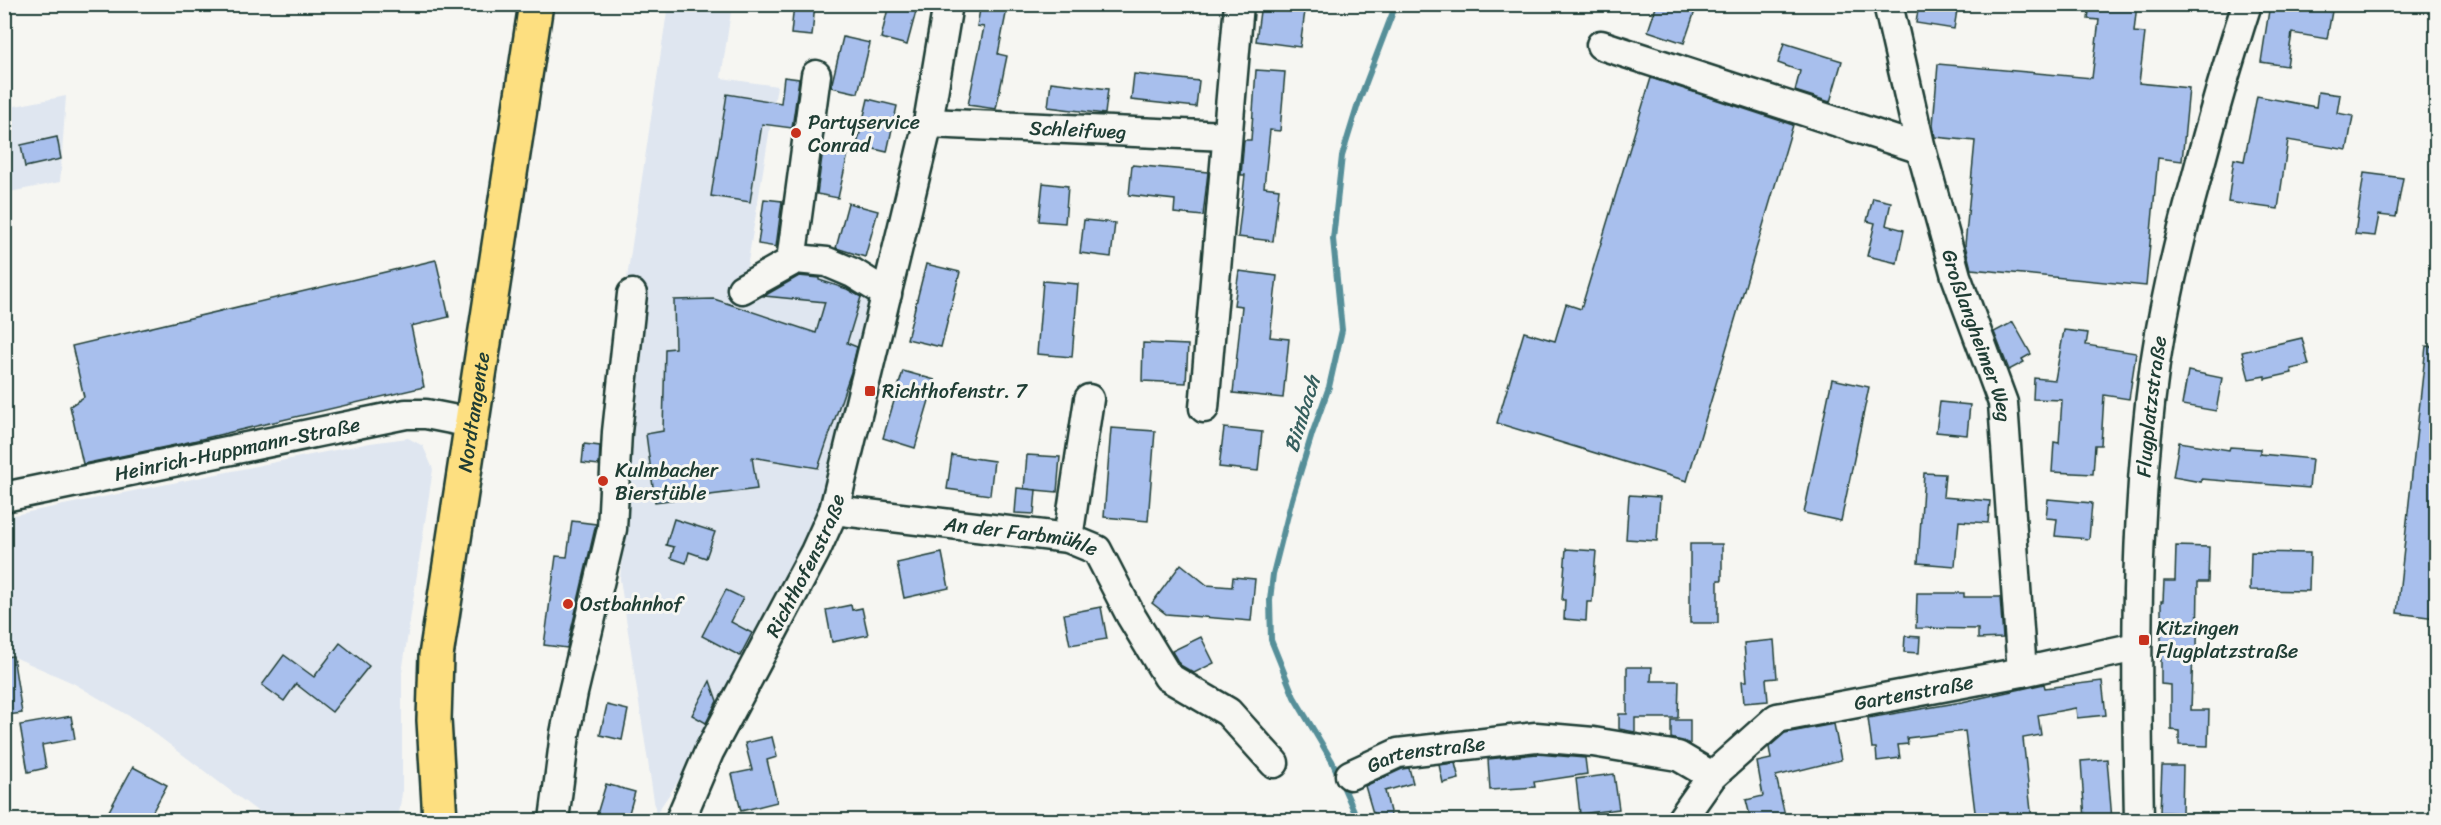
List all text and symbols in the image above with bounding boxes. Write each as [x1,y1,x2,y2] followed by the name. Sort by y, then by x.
[808,105,920,163] place label: Partyservice Conrad
[1029,110,1127,149] street label: Schleifweg
[789,126,803,140] marker: Partyservice Conrad
[1932,245,2022,423] street label: Großlangheimer Weg
[2126,333,2177,479] street label: Flugplatzstraße
[447,349,500,475] street label: Nordtangente
[1272,369,1332,457] water label: Bimbach
[882,374,1028,409] place label: Richthofenstr. 7
[863,384,877,398] marker: Richthofenstr. 7
[111,406,363,491] street label: Heinrich-Huppmann-Straße
[615,453,719,511] place label: Kulmbacher Bierstüble
[596,474,610,488] marker: Kulmbacher Bierstüble
[755,491,855,644] street label: Richthofenstraße
[941,506,1104,566] street label: An der Farbmühle
[580,587,686,622] place label: Ostbahnhof
[561,597,575,611] marker: Ostbahnhof
[2156,611,2298,669] place label: Kitzingen Flugplatzstraße
[2137,633,2151,647] marker: Kitzingen Flugplatzstraße
[1851,664,1976,721] street label: Gartenstraße
[1360,726,1487,783] street label: Gartenstraße

